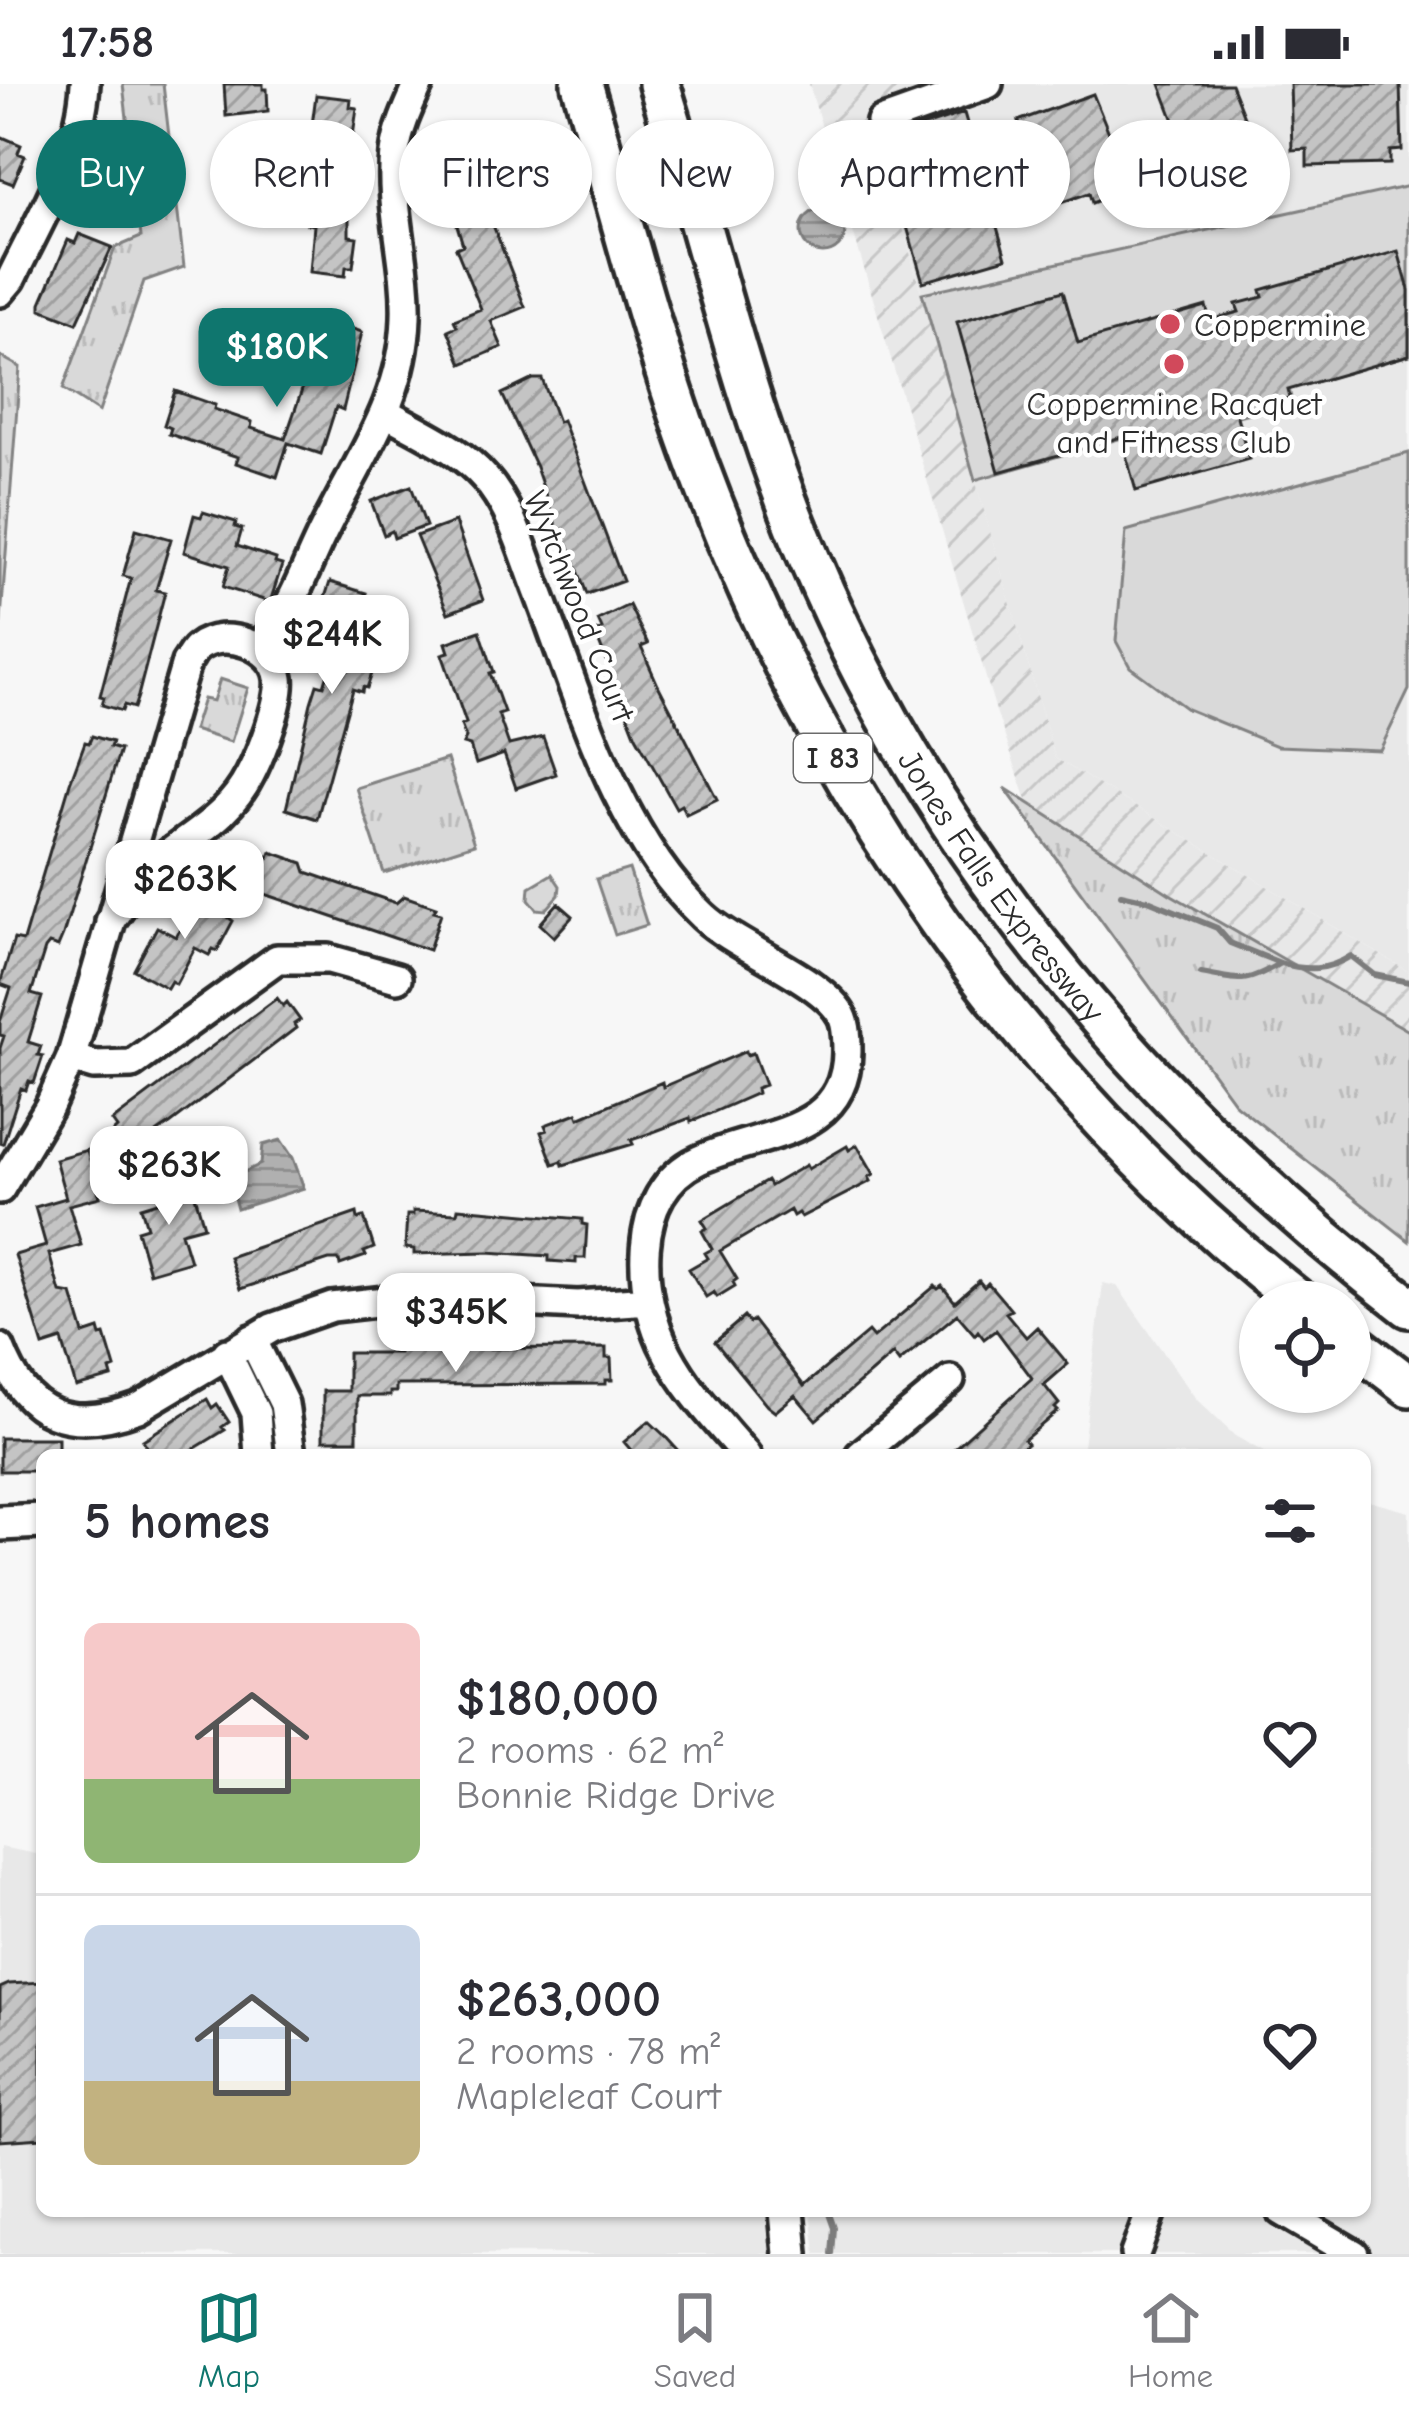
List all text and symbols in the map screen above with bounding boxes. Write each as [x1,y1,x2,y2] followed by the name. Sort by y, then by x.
[60,16,154,68] text: 17:58
[36,120,186,228] chip: Buy
[210,120,375,228] chip: Rent
[399,120,592,228] chip: Filters
[616,120,774,228] chip: New
[798,120,1070,228] chip: Apartment
[1094,120,1290,228] chip: House
[1194,306,1366,344] place label: Coppermine
[193,308,361,410] pin: $180K
[1157,311,1183,337] marker: Coppermine
[225,324,329,369] text: $180K
[1161,351,1187,377] marker: Coppermine Racquet and Fitness Club
[1026,385,1323,461] place label: Coppermine Racquet and Fitness Club
[516,486,643,729] street label: Wytchwood Court
[248,595,416,697] pin: $244K
[282,611,382,656] text: $244K
[794,734,872,782] road number: I 83
[890,744,1112,1030] street label: Jones Falls Expressway
[101,840,269,942] pin: $263K
[133,856,237,901] text: $263K
[85,1126,253,1228] pin: $263K
[117,1142,221,1187] text: $263K
[372,1273,540,1375] pin: $345K
[1239,1281,1371,1413] map controls
[1239,1281,1371,1413] button: locate
[404,1289,508,1334] text: $345K
[1257,1488,1323,1554] icon: filters
[84,1492,270,1551] text: 5 homes
[456,1669,659,1728] text: $180,000
[180,1671,324,1815] icon: home
[1257,1710,1323,1776] icon: heart
[456,1728,723,1773] text: 2 rooms · 62 m²
[456,1773,775,1818] text: Bonnie Ridge Drive
[456,1970,661,2029] text: $263,000
[180,1973,324,2117] icon: home
[1257,2012,1323,2078] icon: heart
[456,2029,720,2074] text: 2 rooms · 78 m²
[456,2074,721,2119] text: Mapleleaf Court
[196,2285,262,2395] tab: Map
[654,2285,736,2395] tab: Saved
[1128,2285,1213,2395] tab: Home

